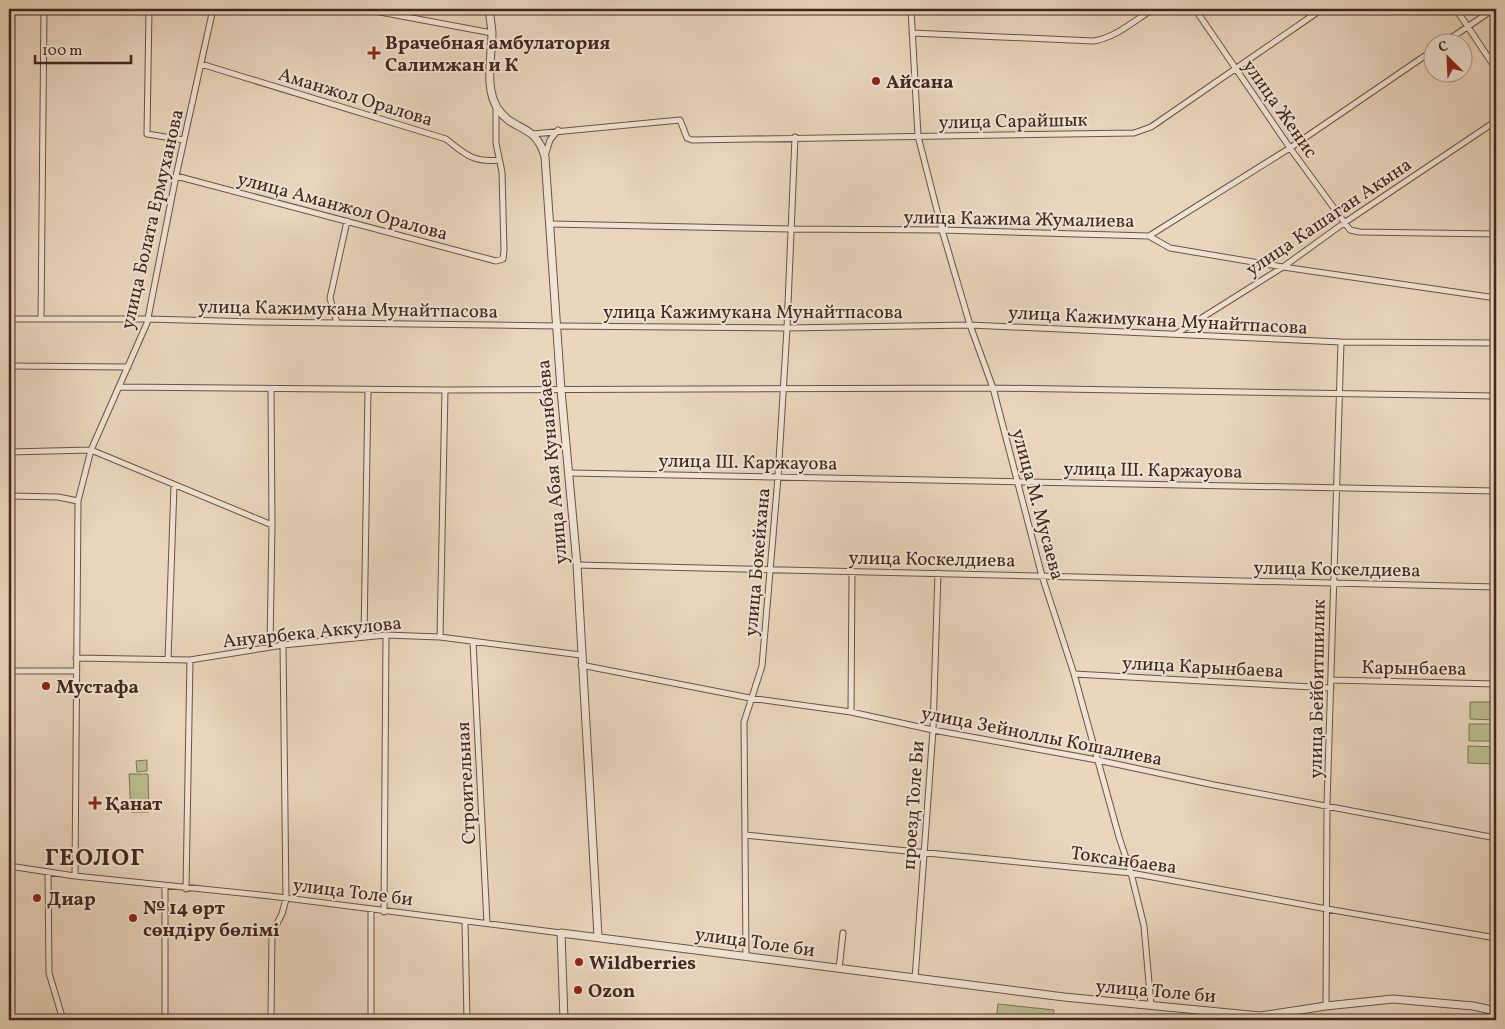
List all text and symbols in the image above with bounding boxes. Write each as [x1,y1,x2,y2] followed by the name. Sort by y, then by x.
[385,31,610,79] place label: Врачебная амбулатория Салимжан и К
[35,32,131,64] scale bar
[1422,32,1472,82] north arrow
[1435,37,1451,58] text: С
[42,41,82,62] text: 100 m
[367,46,381,60] marker: Врачебная амбулатория Салимжан и К
[1236,55,1323,164] street label: улица Женис
[275,62,436,134] street label: Аманжол Оралова
[886,70,954,96] place label: Айсана
[870,75,882,87] marker: Айсана
[115,107,191,332] street label: улица Болата Ермуханова
[938,108,1088,136] street label: улица Сарайшык
[1241,152,1417,283] street label: улица Кашаган Акына
[234,166,451,248] street label: улица Аманжол Оралова
[903,205,1135,235] street label: улица Кажима Жумалиева
[198,294,498,326] street label: улица Кажимукана Мунайтпасова
[603,300,903,326] street label: улица Кажимукана Мунайтпасова
[1007,300,1308,342] street label: улица Кажимукана Мунайтпасова
[531,358,575,565] street label: улица Абая Кунанбаева
[1004,426,1070,583] street label: улица М. Мусаева
[658,448,838,478] street label: улица Ш. Каржауова
[1063,456,1243,486] street label: улица Ш. Каржауова
[739,487,777,638] street label: улица Бокейхана
[848,546,1016,574] street label: улица Коскелдиева
[1253,556,1421,584] street label: улица Коскелдиева
[1303,599,1333,779] street label: улица Бейбитшилик
[221,611,403,655] street label: Ануарбека Аккулова
[1121,651,1284,685] street label: улица Карынбаева
[1361,655,1467,683] street label: Карынбаева
[56,675,139,701] place label: Мустафа
[40,680,52,692] marker: Мустафа
[919,701,1164,773] street label: улица Зейноллы Кошалиева
[451,721,483,845] street label: Строительная
[897,740,931,871] street label: проезд Толе Би
[105,792,163,818] place label: Қанат
[89,797,101,809] marker: Қанат
[1069,841,1178,881] street label: Токсанбаева
[45,842,145,876] district label: ГЕОЛОГ
[291,873,414,913] street label: улица Толе би
[47,887,96,913] place label: Диар
[31,892,43,904] marker: Диар
[143,896,280,944] place label: № 14 өрт сөндіру бөлімі
[127,912,139,924] marker: № 14 өрт сөндіру бөлімі
[693,922,816,964] street label: улица Толе би
[589,951,696,977] place label: Wildberries
[573,956,585,968] marker: Wildberries
[1095,974,1217,1010] street label: улица Толе би
[588,979,635,1005] place label: Ozon
[572,984,584,996] marker: Ozon

